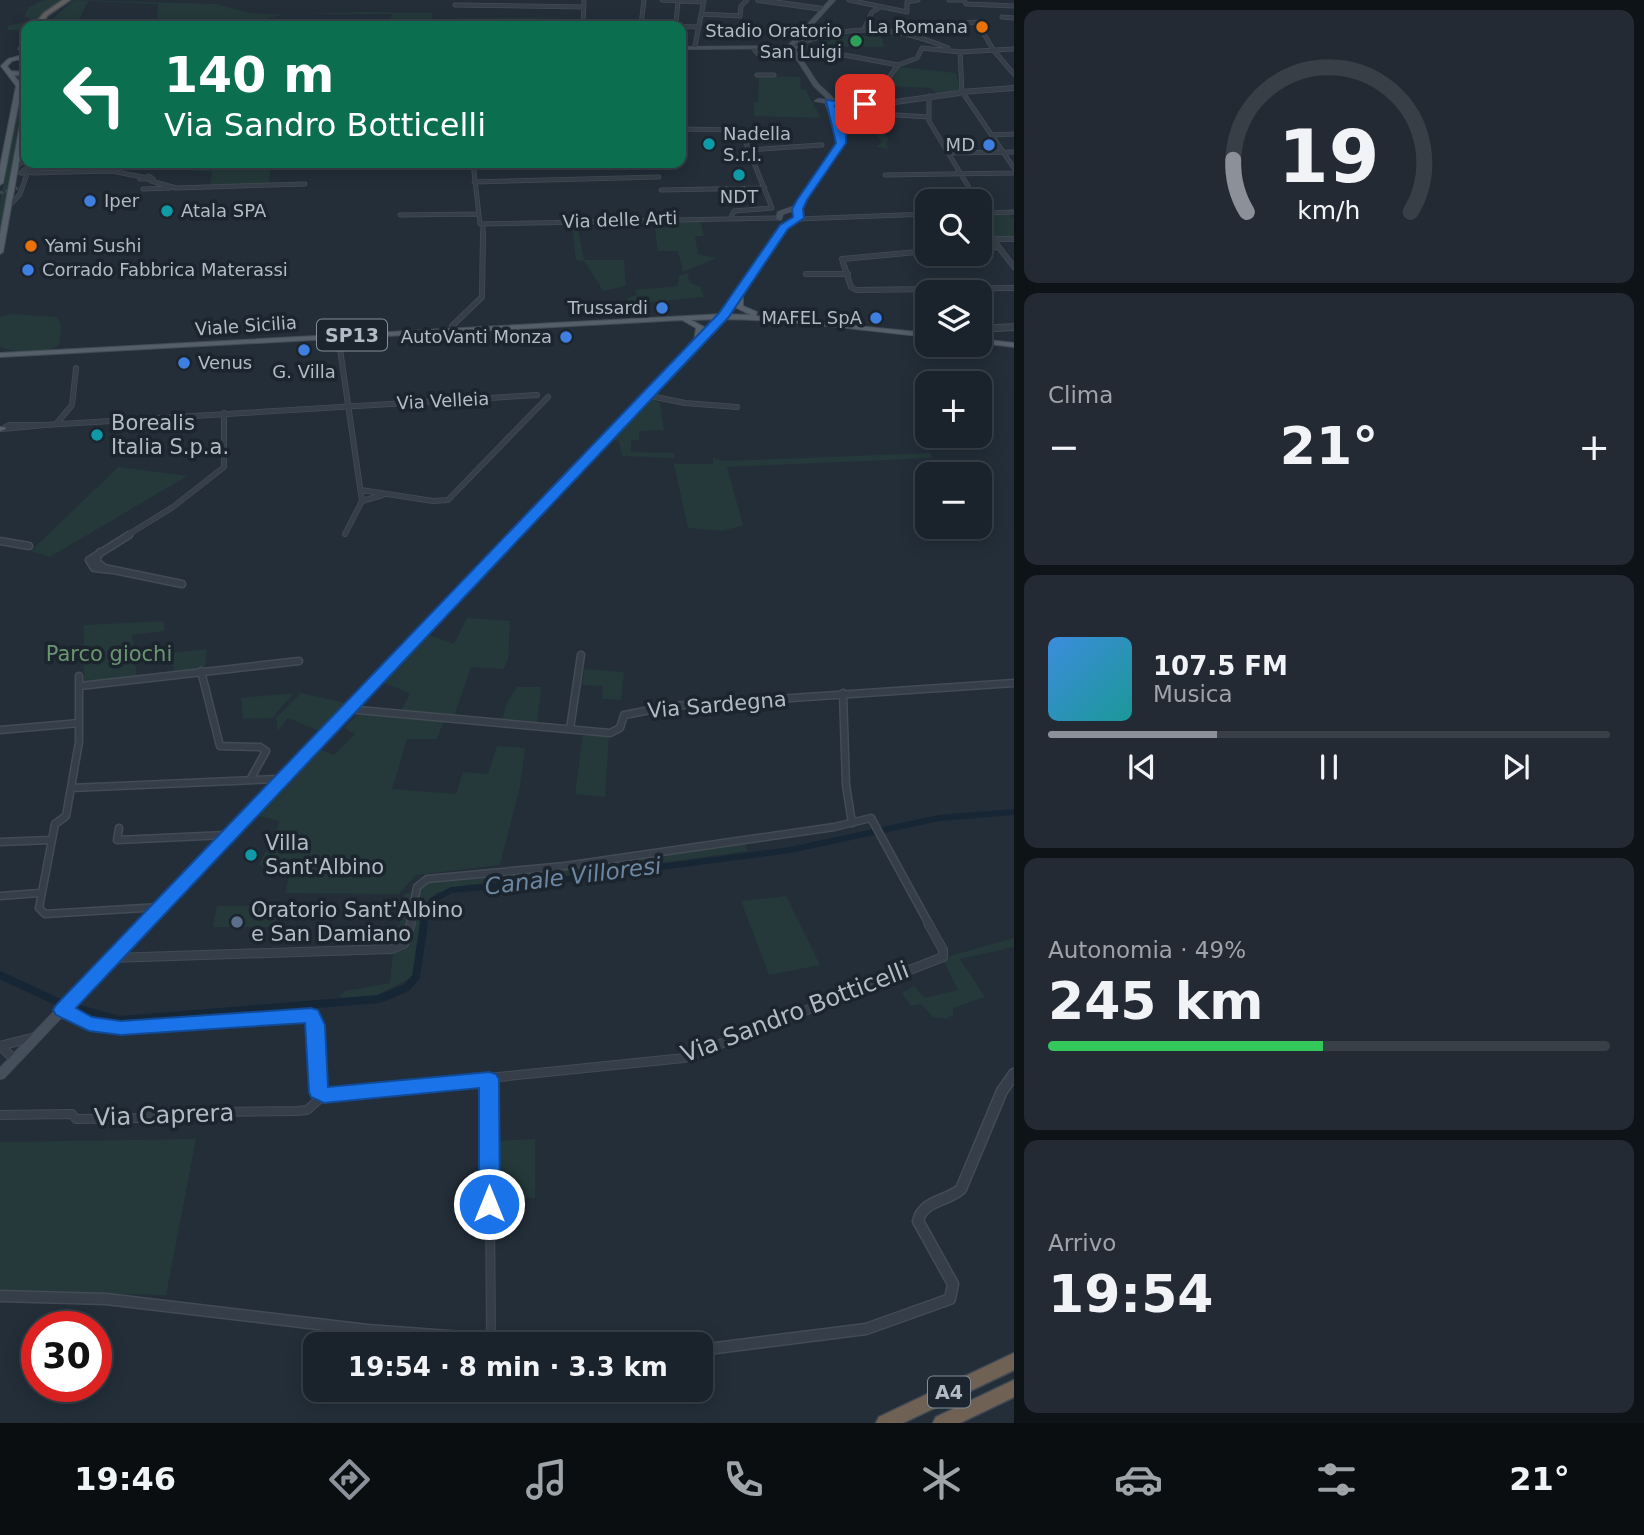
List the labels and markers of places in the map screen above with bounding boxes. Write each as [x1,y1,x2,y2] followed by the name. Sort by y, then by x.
[868,16,968,37] place label: La Romana
[974,19,990,35] marker: La Romana
[705,20,842,62] place label: Stadio Oratorio San Luigi
[848,33,864,49] marker: Stadio Oratorio San Luigi
[835,74,895,134] pin
[723,123,791,165] place label: Nadella S.r.l.
[946,134,975,155] place label: MD
[701,136,717,152] marker: Nadella S.r.l.
[981,137,997,153] marker: MD
[731,167,747,183] marker: NDT
[720,186,759,207] place label: NDT
[104,190,140,211] place label: Iper
[82,193,98,209] marker: Iper
[181,200,267,221] place label: Atala SPA
[159,203,175,219] marker: Atala SPA
[44,235,141,256] place label: Yami Sushi
[23,238,39,254] marker: Yami Sushi
[42,259,288,280] place label: Corrado Fabbrica Materassi
[20,262,36,278] marker: Corrado Fabbrica Materassi
[567,297,648,318] place label: Trussardi
[654,300,670,316] marker: Trussardi
[762,307,863,328] place label: MAFEL SpA
[868,310,884,326] marker: MAFEL SpA
[401,326,552,347] place label: AutoVanti Monza
[558,329,574,345] marker: AutoVanti Monza
[296,342,312,358] marker: G. Villa
[198,352,252,373] place label: Venus
[176,355,192,371] marker: Venus
[272,361,336,382] place label: G. Villa
[111,411,229,459] place label: Borealis Italia S.p.a.
[89,427,105,443] marker: Borealis Italia S.p.a.
[265,831,384,879] place label: Villa Sant'Albino
[243,847,259,863] marker: Villa Sant'Albino
[251,898,463,946] place label: Oratorio Sant'Albino e San Damiano
[229,914,245,930] marker: Oratorio Sant'Albino e San Damiano

